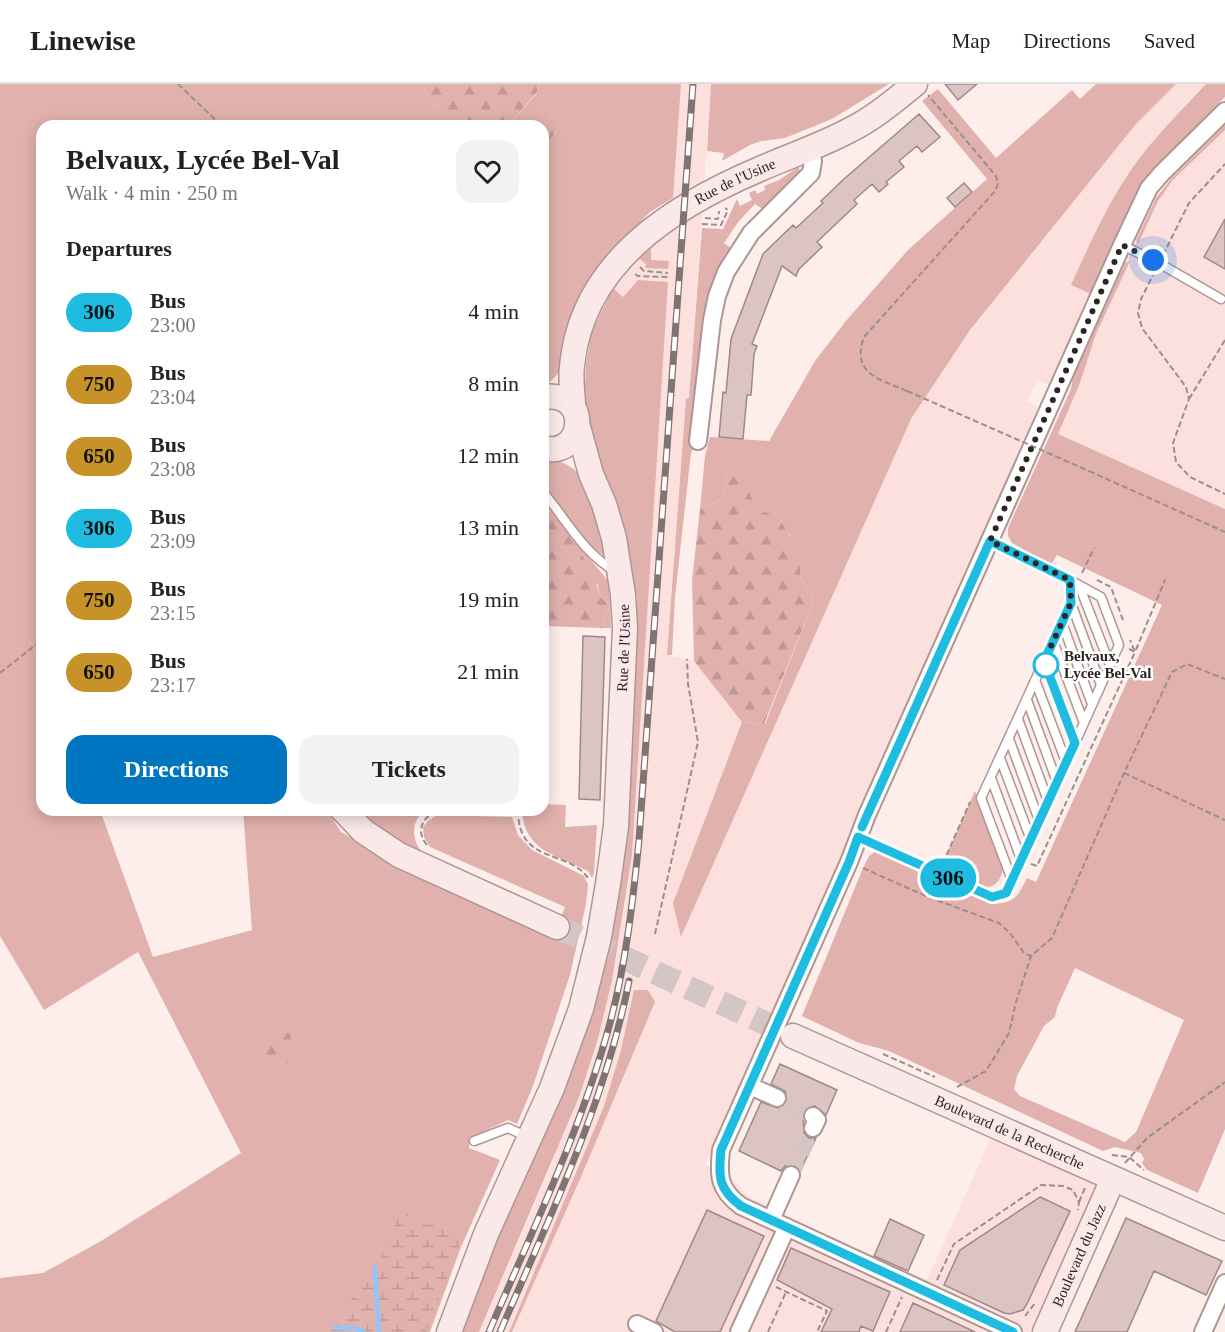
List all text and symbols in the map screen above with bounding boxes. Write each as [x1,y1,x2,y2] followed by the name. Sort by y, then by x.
[30,25,136,56] text: Linewise
[952,29,990,53] text: Map
[1023,29,1111,53] text: Directions
[1144,29,1195,53] text: Saved
[456,140,519,203] button: heart
[66,144,340,175] text: Belvaux, Lycée Bel-Val
[692,155,778,208] street label: Rue de l'Usine
[66,182,238,204] text: Walk · 4 min · 250 m
[66,236,172,261] text: Departures
[1138,245,1168,275] your location
[150,288,185,313] text: Bus
[468,299,519,324] text: 4 min
[83,300,115,324] text: 306
[150,314,196,336] text: 23:00
[150,360,185,385] text: Bus
[468,371,519,396] text: 8 min
[83,372,115,396] text: 750
[150,386,196,408] text: 23:04
[150,432,185,457] text: Bus
[457,443,519,468] text: 12 min
[83,444,115,468] text: 650
[150,458,196,480] text: 23:08
[150,504,185,529] text: Bus
[457,515,519,540] text: 13 min
[83,516,115,540] text: 306
[150,530,196,552] text: 23:09
[150,576,185,601] text: Bus
[457,587,519,612] text: 19 min
[83,588,115,612] text: 750
[150,602,196,624] text: 23:15
[614,603,633,692] street label: Rue de l'Usine
[150,648,185,673] text: Bus
[1064,648,1151,681] place label: Belvaux, Lycée Bel-Val
[1033,652,1059,678] marker: Belvaux, Lycée Bel-Val
[457,659,519,684] text: 21 min
[83,660,115,684] text: 650
[150,674,196,696] text: 23:17
[66,735,287,804] button: Directions
[299,735,519,804] button: Tickets
[914,858,982,898] line badge: 306
[932,866,964,890] text: 306
[932,1092,1087,1173] street label: Boulevard de la Recherche
[1049,1201,1109,1309] street label: Boulevard du Jazz

